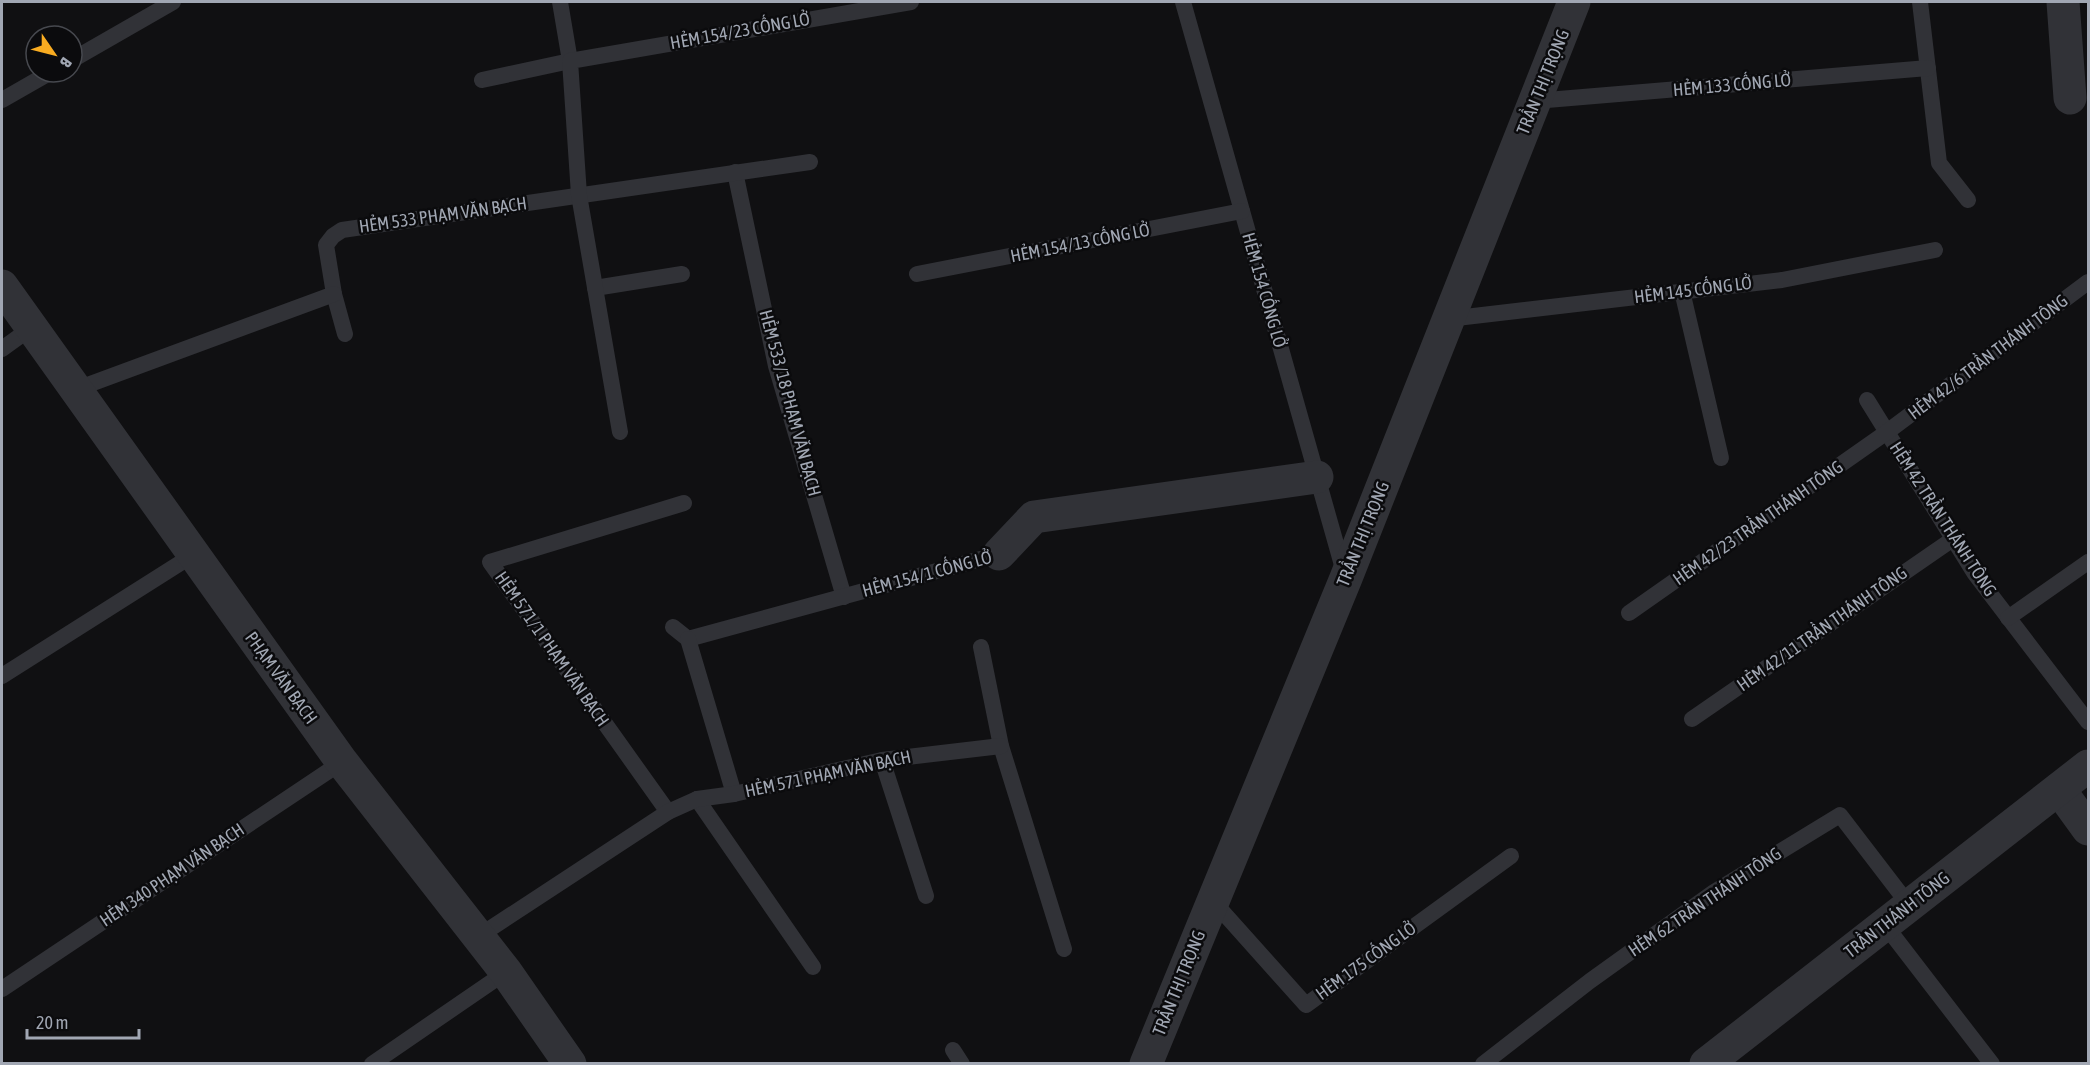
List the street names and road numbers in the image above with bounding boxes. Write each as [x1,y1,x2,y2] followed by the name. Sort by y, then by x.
[668,6,811,53] street label: HẺM 154/23 CỐNG LỞ
[1510,25,1573,137] street label: TRẦN THỊ TRỌNG
[1672,67,1792,100] street label: HẺM 133 CỐNG LỞ
[358,192,528,237] street label: HẺM 533 PHẠM VĂN BẠCH
[1008,217,1151,266] street label: HẺM 154/13 CỐNG LỞ
[1238,229,1293,350] street label: HẺM 154 CỐNG LỞ
[1633,270,1753,307] street label: HẺM 145 CỐNG LỞ
[1903,288,2072,423] street label: HẺM 42/6 TRẦN THÁNH TÔNG
[755,307,826,499] street label: HẺM 533/18 PHẠM VĂN BẠCH
[1886,437,2003,600] street label: HẺM 42 TRẦN THÁNH TÔNG
[1667,454,1847,589] street label: HẺM 42/23 TRẦN THÁNH TÔNG
[1330,477,1393,589] street label: TRẦN THỊ TRỌNG
[859,544,994,601] street label: HẺM 154/1 CỐNG LỞ
[1731,560,1911,695] street label: HẺM 42/11 TRẦN THÁNH TÔNG
[491,567,614,730] street label: HẺM 571/1 PHẠM VĂN BẠCH
[241,627,322,728] street label: PHẠM VĂN BẠCH
[743,746,913,801] street label: HẺM 571 PHẠM VĂN BẠCH
[96,819,248,931] street label: HẺM 340 PHẠM VĂN BẠCH
[1623,841,1785,961] street label: HẺM 62 TRẦN THÁNH TÔNG
[1839,865,1953,962] street label: TRẦN THÁNH TÔNG
[1310,916,1420,1004] street label: HẺM 175 CỐNG LỞ
[1146,926,1209,1038] street label: TRẦN THỊ TRỌNG

